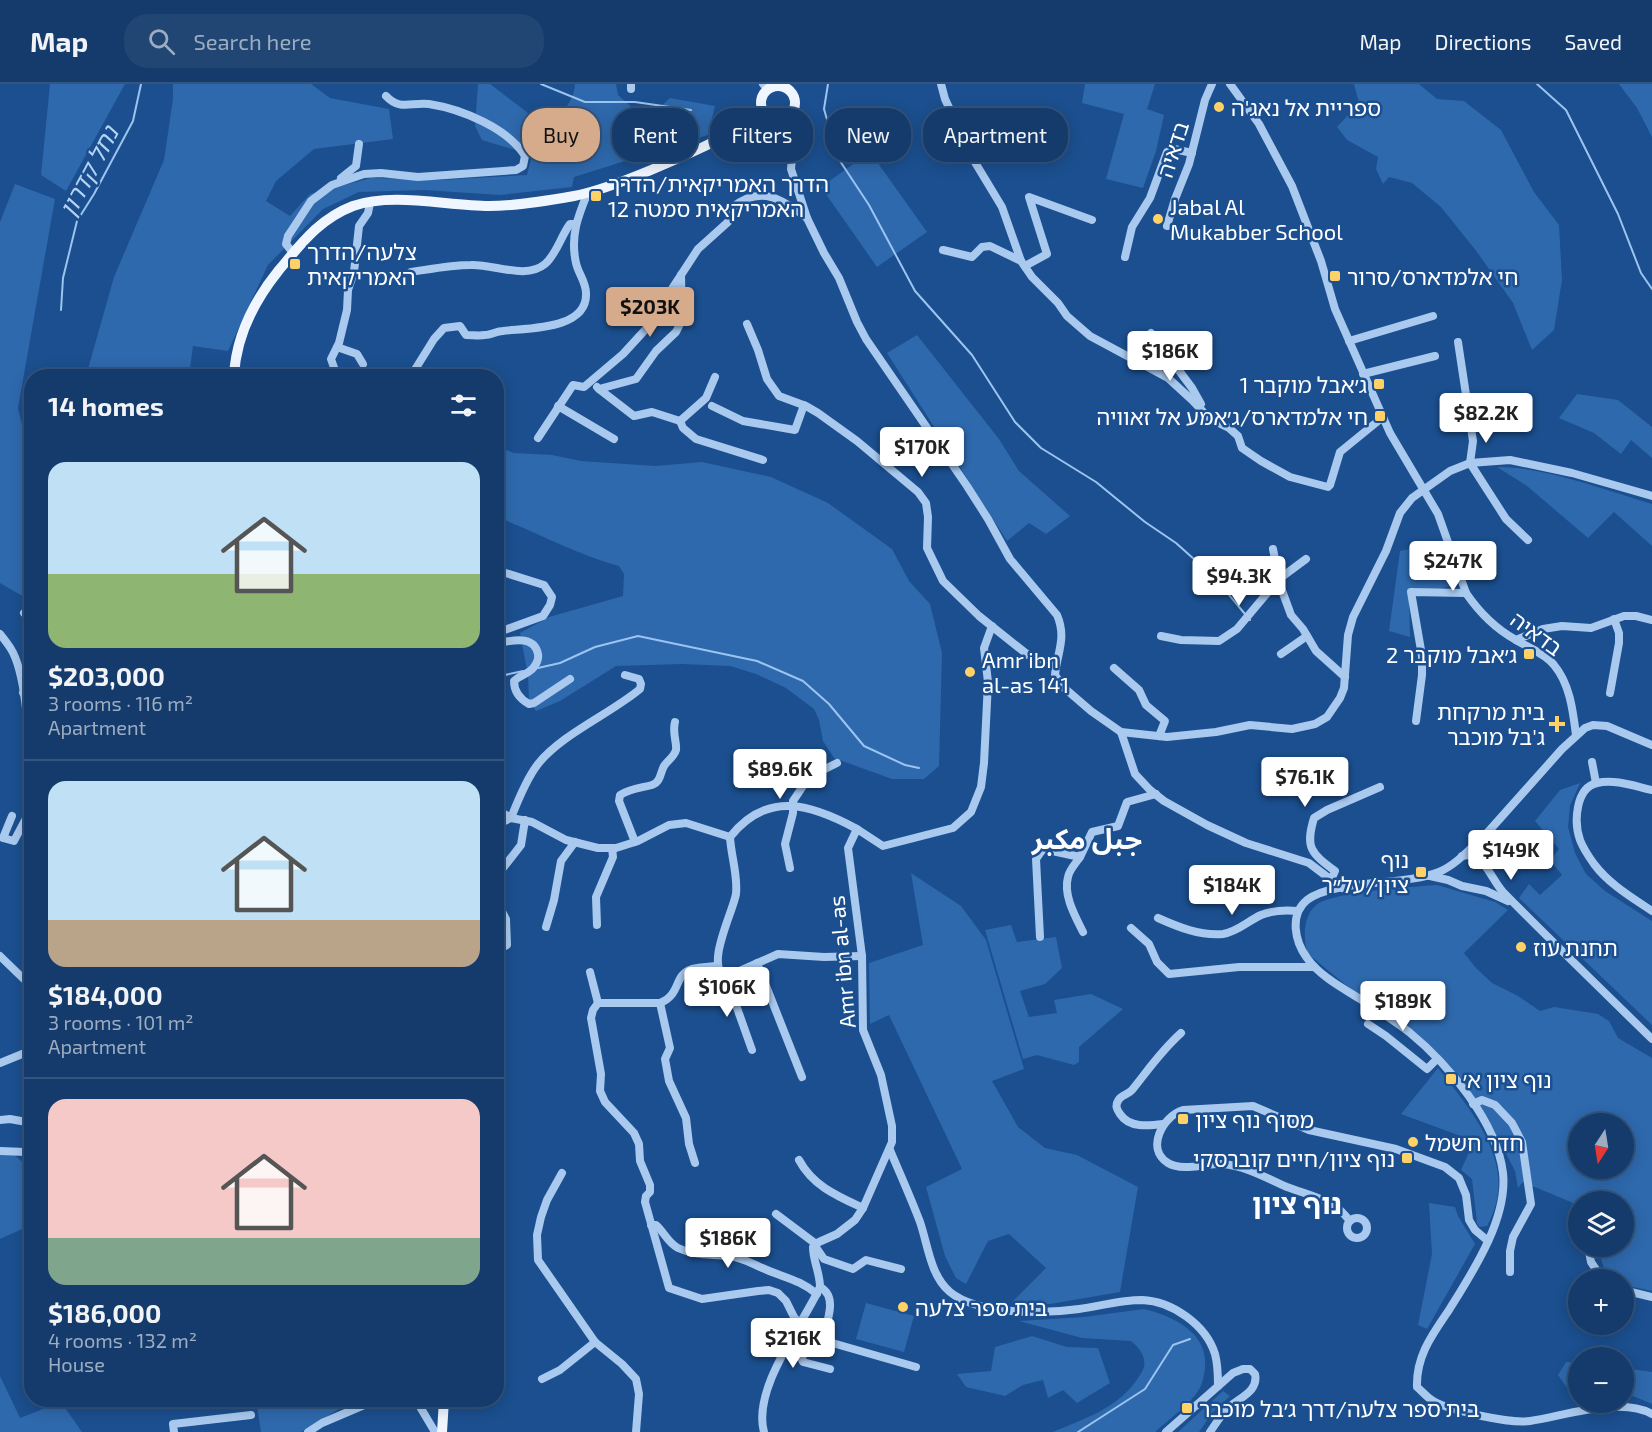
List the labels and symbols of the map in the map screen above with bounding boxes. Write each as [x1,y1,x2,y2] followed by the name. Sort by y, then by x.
[1231,94,1381,120] place label: ספריית אל נאג'ה
[1212,100,1226,114] marker: ספריית אל נאג'ה
[1151,118,1193,180] street label: בדאיה
[52,119,125,221] water label: נחל קדרון
[608,170,829,221] place label: הדרך האמריקאית/הדרך האמריקאית סמטה 12
[589,189,603,203] marker: הדרך האמריקאית/הדרך האמריקאית סמטה 12
[1170,193,1343,244] place label: Jabal Al Mukabber School
[1151,212,1165,226] marker: Jabal Al Mukabber School
[307,238,417,289] place label: צלעה/הדרך האמריקאית
[288,257,302,271] marker: צלעה/הדרך האמריקאית
[1347,263,1519,289] place label: חי אלמדארס/סרור
[1328,269,1342,283] marker: חי אלמדארס/סרור
[608,287,692,338] pin: $203K
[1128,331,1212,382] pin: $186K
[1240,371,1367,397] place label: ג׳אבל מוקבר 1
[1372,377,1386,391] marker: ג׳אבל מוקבר 1
[1437,393,1535,444] pin: $82.2K
[1097,403,1368,429] place label: חי אלמדארס/ג׳אמע אל זאוויה
[1373,409,1387,423] marker: חי אלמדארס/ג׳אמע אל זאוויה
[880,427,964,478] pin: $170K
[1411,541,1495,592] pin: $247K
[1190,556,1288,607] pin: $94.3K
[1506,606,1568,660] street label: בדאיה
[1386,641,1517,667] place label: ג׳אבל מוקבר 2
[982,646,1069,697] place label: Amr ibn al-as 141
[1522,647,1536,661] marker: ג׳אבל מוקבר 2
[963,665,977,679] marker: Amr ibn al-as 141
[1437,698,1545,749] place label: בית מרקחת ג'בל מוכבר
[1550,717,1564,731] marker: בית מרקחת ג'בל מוכבר
[731,749,829,800] pin: $89.6K
[1256,757,1354,808] pin: $76.1K
[1031,821,1142,856] district label: جبل مكبر
[1469,830,1553,881] pin: $149K
[1321,846,1409,897] place label: נוף ציון/על״ר
[1190,865,1274,916] pin: $184K
[1414,865,1428,879] marker: נוף ציון/על״ר
[822,895,860,1029] street label: Amr ibn al-as
[1533,934,1618,960] place label: תחנת עוז
[1514,940,1528,954] marker: תחנת עוז
[685,967,769,1018] pin: $106K
[1361,981,1445,1032] pin: $189K
[1463,1066,1552,1092] place label: נוף ציון א׳
[1444,1072,1458,1086] marker: נוף ציון א׳
[1195,1106,1314,1132] place label: מסוף נוף ציון
[1176,1112,1190,1126] marker: מסוף נוף ציון
[1568,1113,1634,1179] north arrow
[1425,1129,1524,1155] place label: חדר חשמל
[1406,1135,1420,1149] marker: חדר חשמל
[1193,1145,1395,1171] place label: נוף ציון/חיים קוברסקי
[1400,1151,1414,1165] marker: נוף ציון/חיים קוברסקי
[1252,1186,1342,1220] district label: נוף ציון
[686,1218,770,1269] pin: $186K
[915,1294,1048,1320] place label: בית ספר צלעה
[896,1300,910,1314] marker: בית ספר צלעה
[751,1318,835,1369] pin: $216K
[1199,1395,1480,1421] place label: בית ספר צלעה/דרך ג׳בל מוכבר
[1180,1401,1194,1415] marker: בית ספר צלעה/דרך ג׳בל מוכבר

